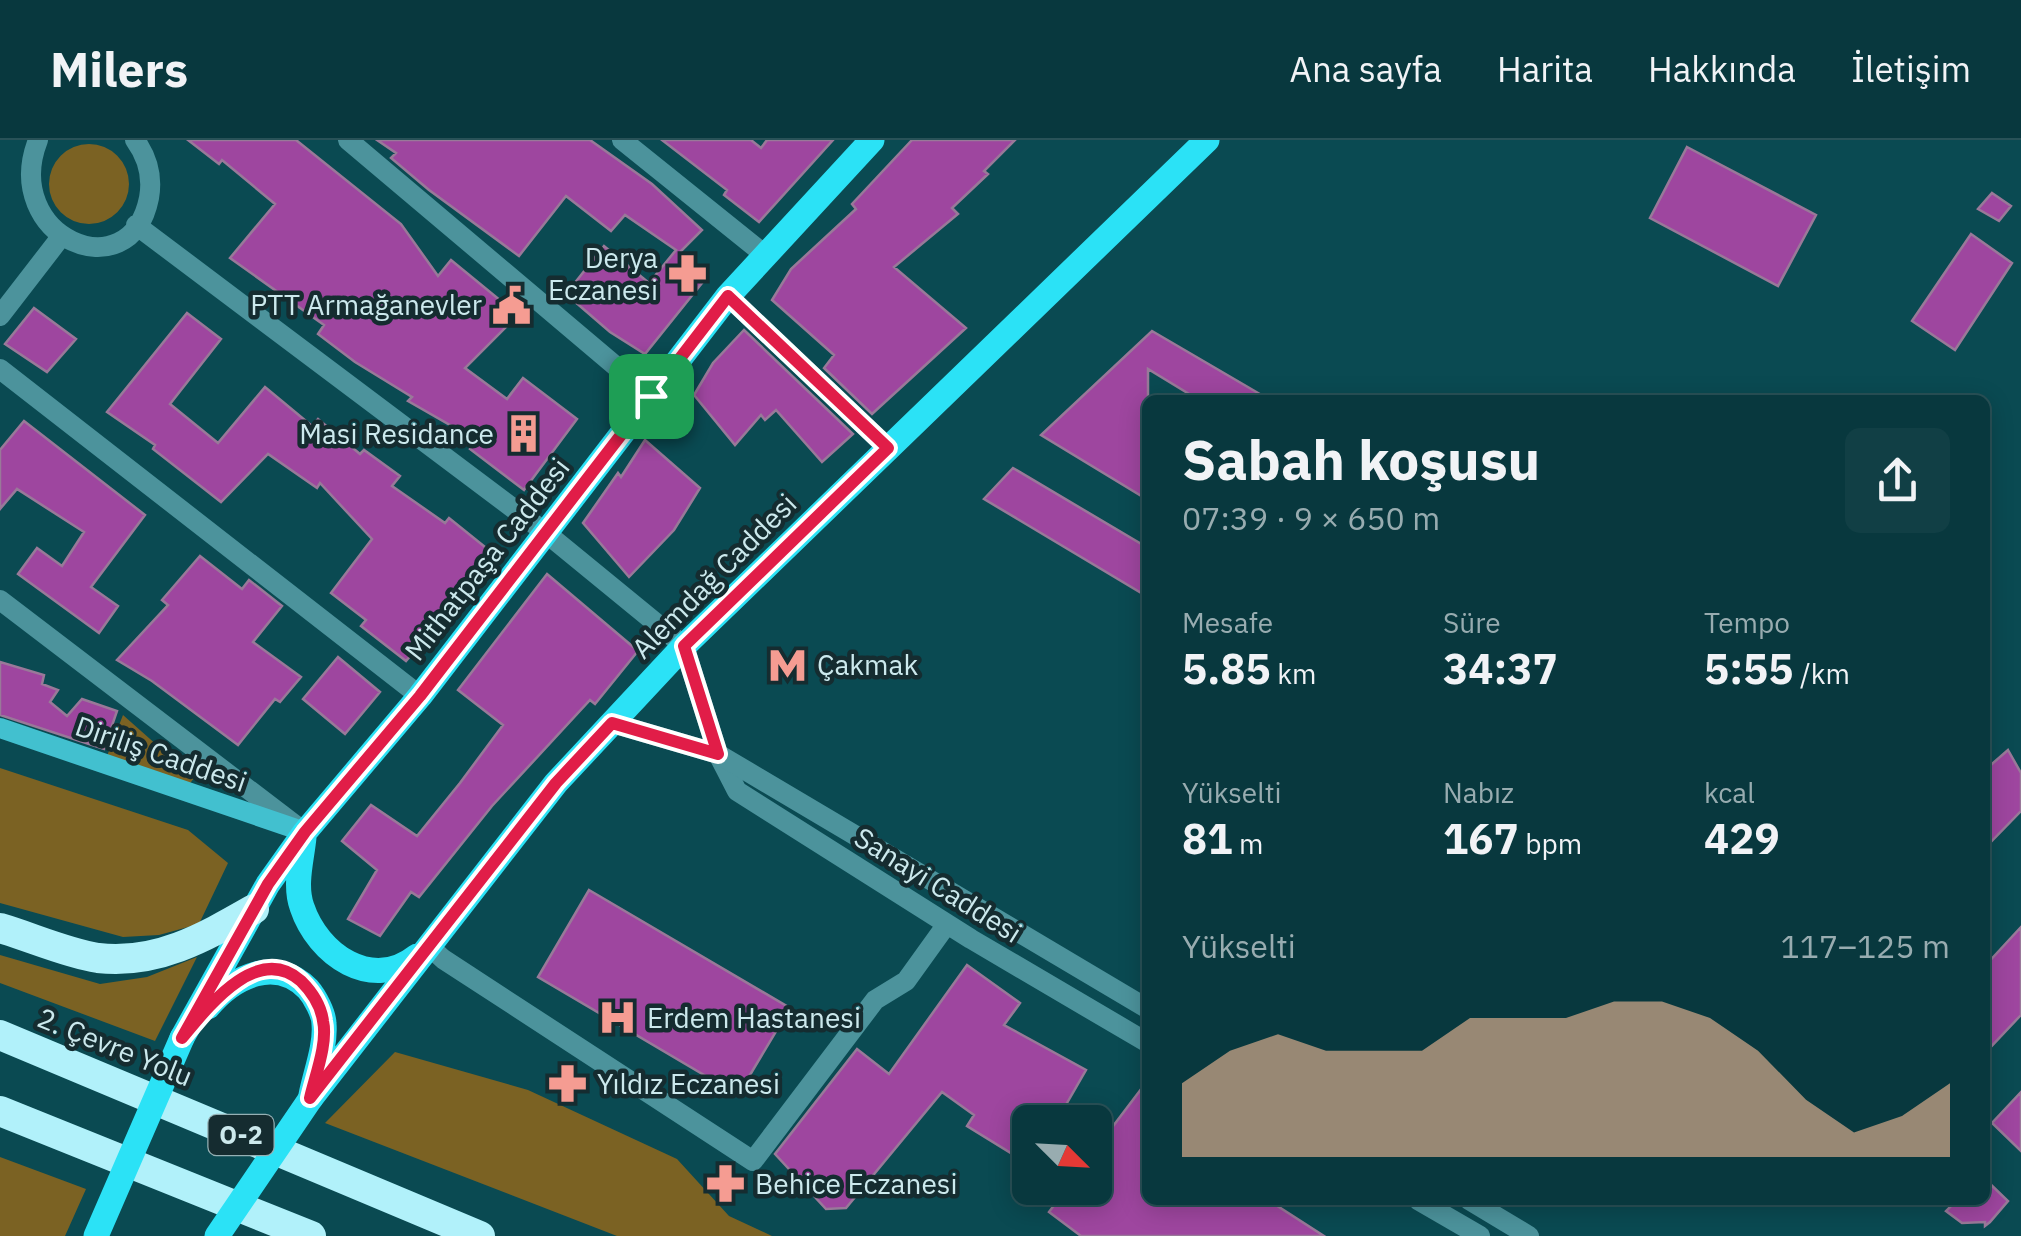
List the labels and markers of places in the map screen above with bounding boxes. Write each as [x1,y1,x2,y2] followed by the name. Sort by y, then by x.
[548,239,658,308] place label: Derya Eczanesi
[667,253,709,295] pharmacy icon: Derya Eczanesi
[491,284,533,326] public building icon: PTT Armağanevler
[250,286,482,323] place label: PTT Armağanevler
[609,354,694,439] pin
[503,413,545,455] building icon: Masi Residance
[299,415,494,452] place label: Masi Residance
[766,644,808,686] metro station icon: Çakmak
[817,646,918,683] place label: Çakmak
[596,997,638,1039] hospital icon: Erdem Hastanesi
[647,999,861,1036] place label: Erdem Hastanesi
[546,1063,588,1105] pharmacy icon: Yıldız Eczanesi
[597,1065,780,1102] place label: Yıldız Eczanesi
[704,1163,746,1205] pharmacy icon: Behice Eczanesi
[755,1165,957,1202] place label: Behice Eczanesi

